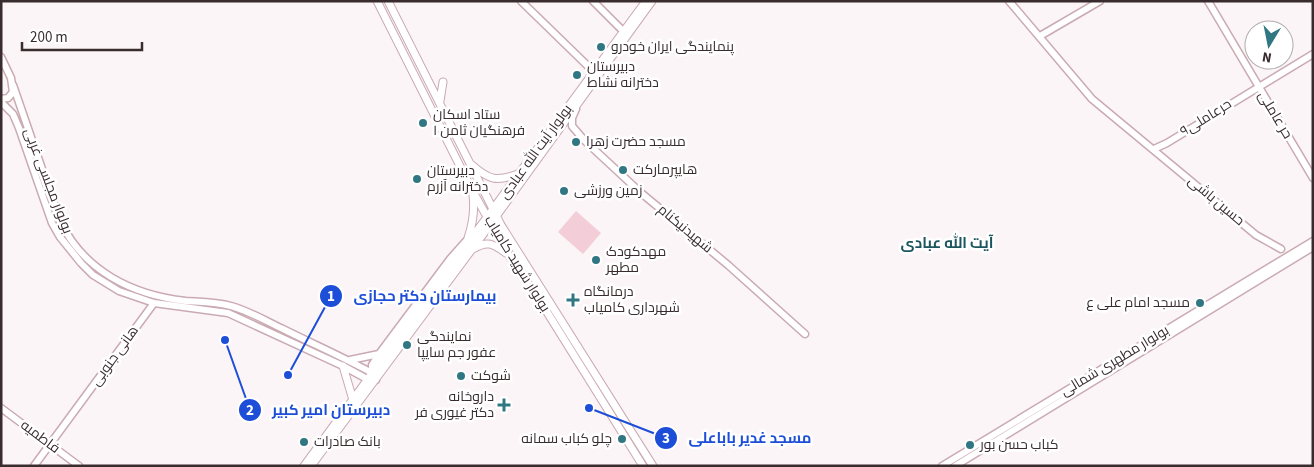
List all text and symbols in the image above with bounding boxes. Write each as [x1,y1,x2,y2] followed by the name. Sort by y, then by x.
[22,20,142,52] scale bar
[1244,20,1294,70] north arrow
[30,27,68,48] text: 200 m
[611,37,734,57] place label: پنمایندگی ایران خودرو
[595,41,607,53] marker: پنمایندگی ایران خودرو
[1261,46,1273,67] text: N
[587,57,659,93] place label: دبیرستان دخترانه نشاط
[571,69,583,81] marker: دبیرستان دخترانه نشاط
[1253,87,1297,143] street label: حر عاملی
[1176,94,1236,142] street label: حرعاملی۹
[495,100,577,204] street label: بولوار آیت الله عبادی
[433,105,525,141] place label: ستاد اسکان فرهنگیان ثامن ۱
[417,117,429,129] marker: ستاد اسکان فرهنگیان ثامن ۱
[19,125,77,237] street label: بولوار مجلسی غربی
[586,132,686,152] place label: مسجد حضرت زهرا
[570,136,582,148] marker: مسجد حضرت زهرا
[633,160,697,180] place label: هایپرمارکت
[427,161,488,197] place label: دبیرستان دخترانه آزرم
[617,164,629,176] marker: هایپرمارکت
[1183,171,1249,231] street label: حسین باشی
[411,173,423,185] marker: دبیرستان دخترانه آزرم
[574,181,642,201] place label: زمین ورزشی
[558,185,570,197] marker: زمین ورزشی
[653,200,717,258] street label: شهیدنیکنام
[479,212,555,316] street label: بولوار شهید کامیاب
[901,232,994,254] district label: آیت الله عبادی
[605,242,666,278] place label: مهدکودک مطهر
[590,254,602,266] marker: مهدکودک مطهر
[318,281,506,311] callout: بیمارستان دکتر حجازی
[584,282,680,318] place label: درمانگاه شهرداری کامیاب
[327,286,335,307] text: 1
[353,286,497,307] text: بیمارستان دکتر حجازی
[566,293,580,307] marker: درمانگاه شهرداری کامیاب
[1086,293,1190,313] place label: مسجد امام علی ع
[1194,297,1206,309] marker: مسجد امام علی ع
[1057,321,1173,401] street label: بولوار مطهری شمالی
[86,322,144,390] street label: هانی جنوبی
[417,327,496,363] place label: نمایندگی عفور جم سایپا
[401,339,413,351] marker: نمایندگی عفور جم سایپا
[471,366,511,386] place label: شوكت
[455,370,467,382] marker: شوكت
[414,387,494,423] place label: داروخانه دکتر غیوری فر
[237,395,400,425] callout: دبیرستان امیر کبیر
[498,399,510,411] marker: داروخانه دکتر غیوری فر
[246,400,254,421] text: 2
[271,400,390,421] text: دبیرستان امیر کبیر
[16,416,64,458] street label: فاطمیه
[653,423,821,453] callout: مسجد غدیر باباعلی
[662,428,670,449] text: 3
[689,428,811,449] text: مسجد غدیر باباعلی
[521,429,612,449] place label: چلو کباب سمانه
[314,432,381,452] place label: بانک صادرات
[616,433,628,445] marker: چلو کباب سمانه
[979,435,1059,455] place label: كباب حسن بور
[298,436,310,448] marker: بانک صادرات
[964,439,976,451] marker: كباب حسن بور

